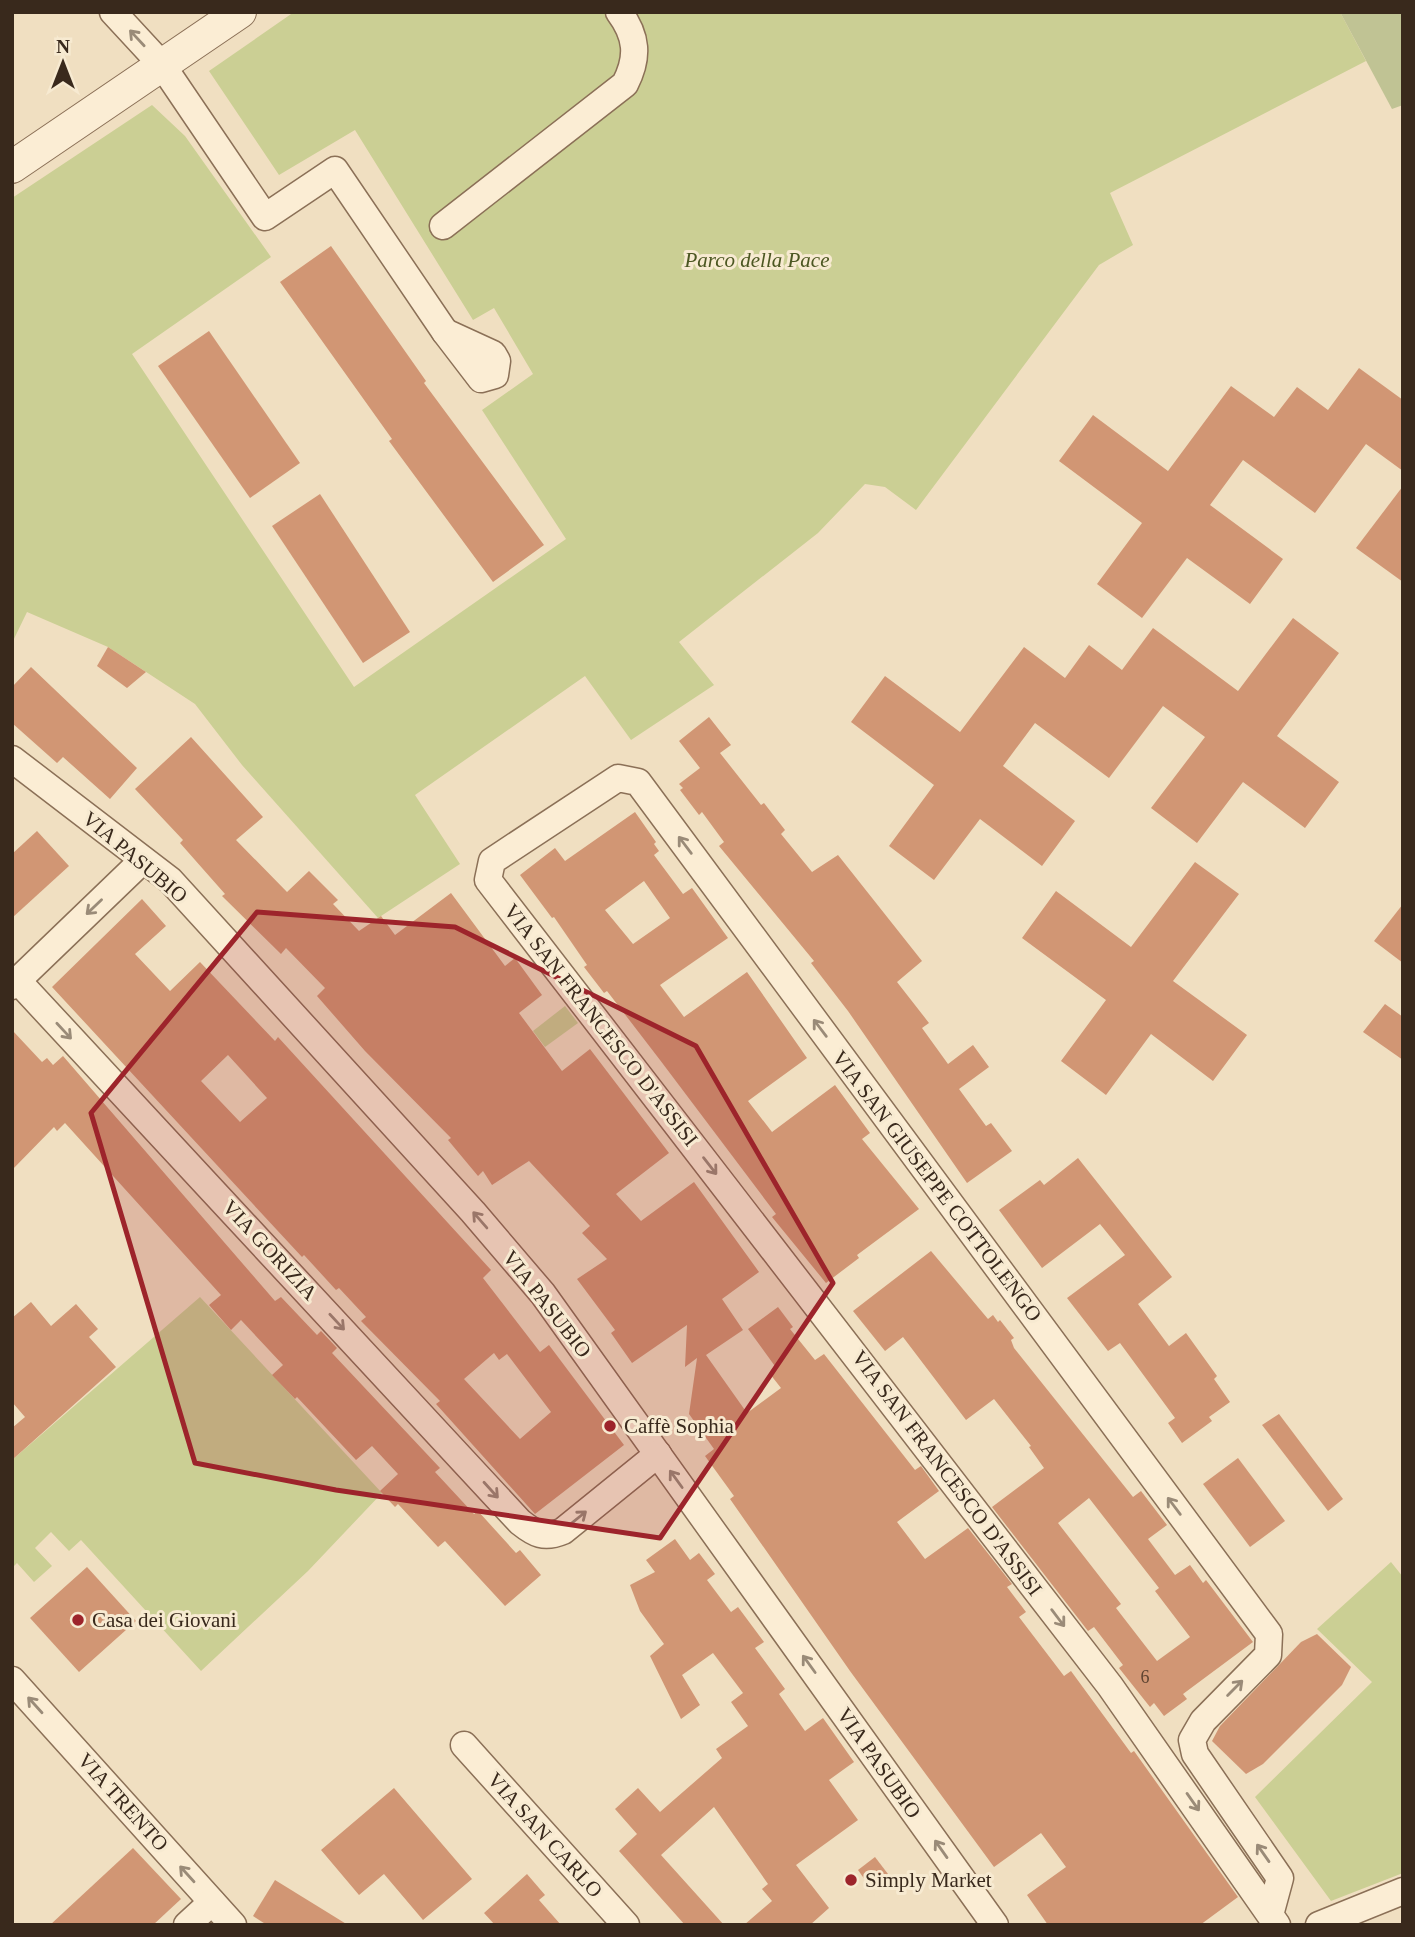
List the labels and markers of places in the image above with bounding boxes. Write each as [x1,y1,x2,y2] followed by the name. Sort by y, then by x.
[624,1414,735,1438] place label: Caffè Sophia
[602,1418,618,1434] marker: Caffè Sophia
[92,1608,237,1632] place label: Casa dei Giovani
[70,1612,86,1628] marker: Casa dei Giovani
[865,1868,992,1892] place label: Simply Market
[843,1872,859,1888] marker: Simply Market

